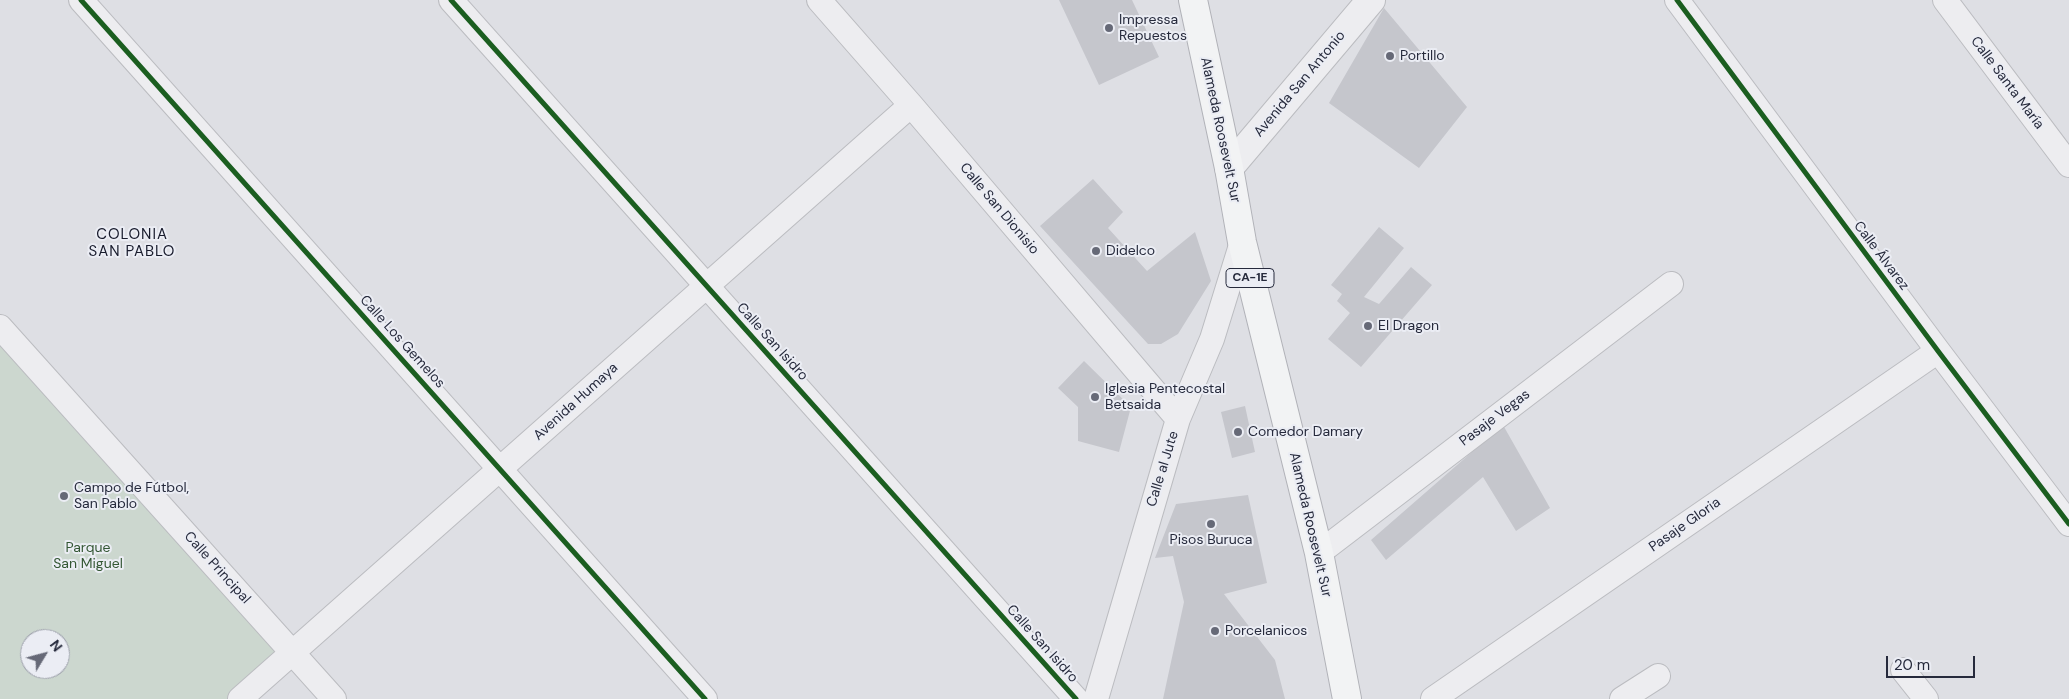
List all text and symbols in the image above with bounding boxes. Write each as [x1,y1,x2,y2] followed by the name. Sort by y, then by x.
[1119,12,1187,44] place label: Impressa Repuestos
[1103,22,1115,34] marker: Impressa Repuestos
[1251,28,1349,140] street label: Avenida San Antonio
[1967,33,2047,133] street label: Calle Santa María
[1400,48,1445,64] place label: Portillo
[1384,50,1396,62] marker: Portillo
[1196,56,1244,204] street label: Alameda Roosevelt Sur
[956,160,1042,258] street label: Calle San Dionisio
[1850,218,1912,294] street label: Calle Álvarez
[87,226,177,261] district label: COLONIA SAN PABLO
[1106,243,1155,259] place label: Didelco
[1090,245,1102,257] marker: Didelco
[1226,268,1274,288] road number: CA-1E
[356,292,448,392] street label: Calle Los Gemelos
[733,300,811,384] street label: Calle San Isidro
[1378,318,1439,334] place label: El Dragon
[1362,320,1374,332] marker: El Dragon
[530,360,622,444] street label: Avenida Humaya
[1105,381,1225,414] place label: Iglesia Pentecostal Betsaida
[1456,386,1534,450] street label: Pasaje Vegas
[1089,391,1101,403] marker: Iglesia Pentecostal Betsaida
[1248,424,1363,440] place label: Comedor Damary
[1232,426,1244,438] marker: Comedor Damary
[1144,429,1182,509] street label: Calle al Jute
[1285,451,1335,599] street label: Alameda Roosevelt Sur
[74,480,189,512] place label: Campo de Fútbol, San Pablo
[58,490,70,502] marker: Campo de Fútbol, San Pablo
[1646,494,1724,556] street label: Pasaje Gloria
[1205,518,1217,530] marker: Pisos Buruca
[180,529,254,607] street label: Calle Principal
[1170,532,1252,548] place label: Pisos Buruca
[53,540,123,572] park label: Parque San Miguel
[1003,602,1081,686] street label: Calle San Isidro
[1225,623,1307,639] place label: Porcelanicos
[1209,625,1221,637] marker: Porcelanicos
[20,629,70,679] north arrow
[46,636,66,655] text: N
[1889,646,1978,678] scale bar
[1894,655,1930,675] text: 20 m

